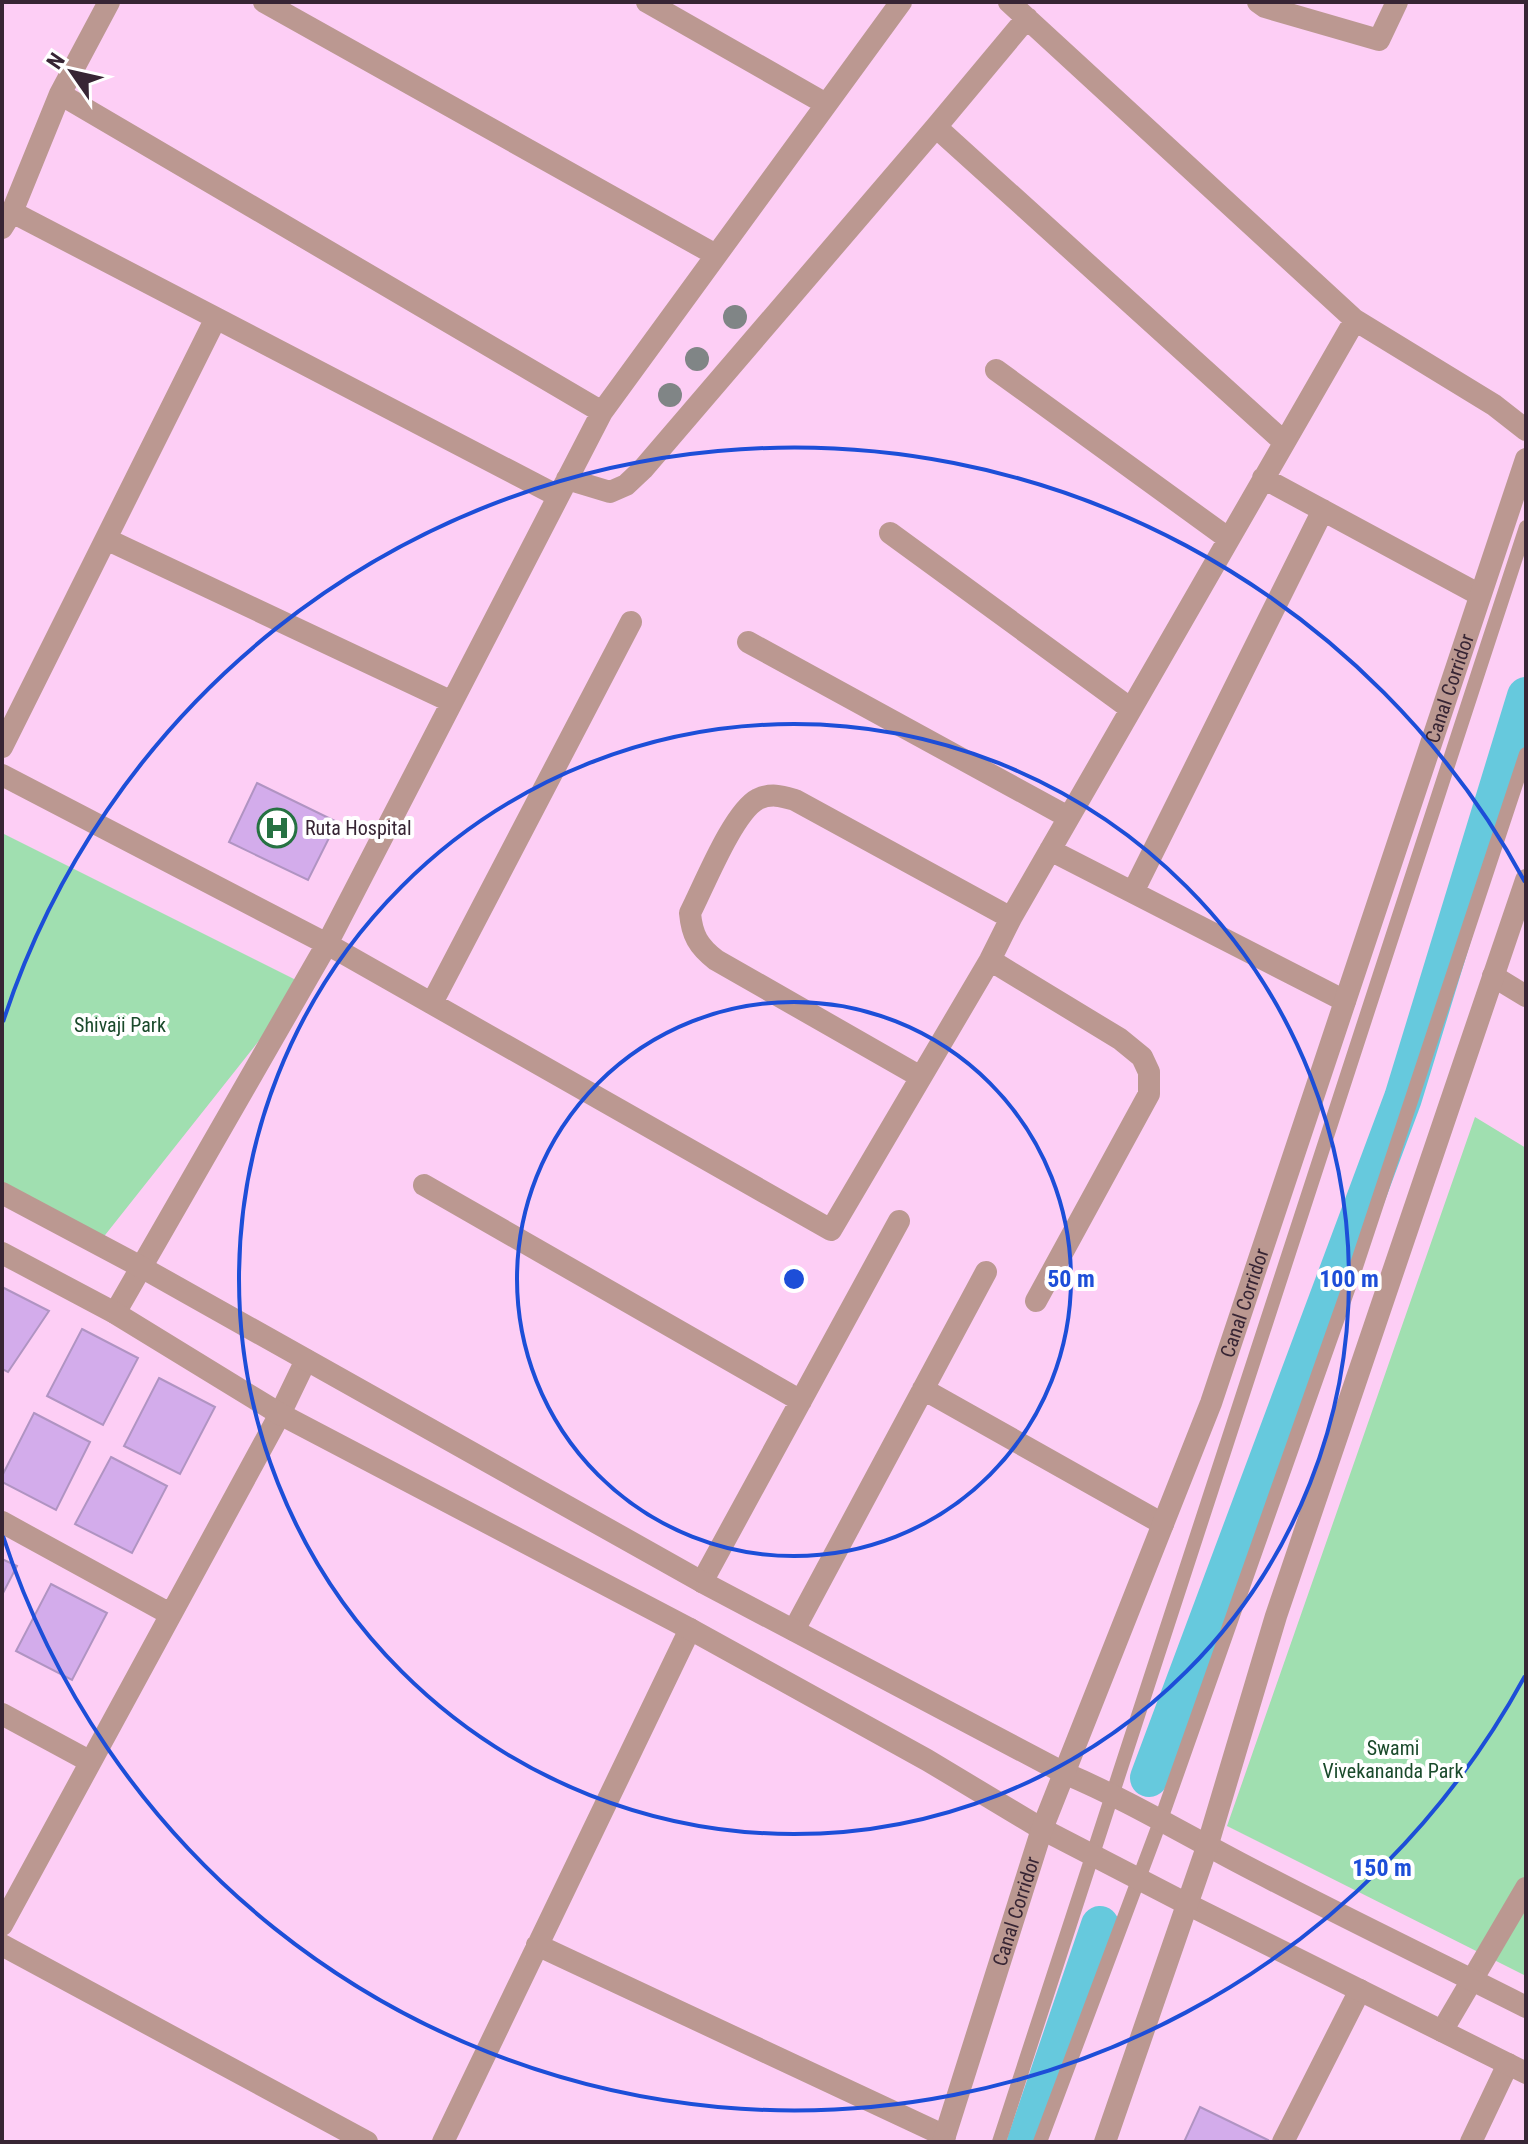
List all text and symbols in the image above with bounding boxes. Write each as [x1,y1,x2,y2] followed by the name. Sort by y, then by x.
[32,32,112,112] north arrow
[42,49,70,74] text: N
[1420,631,1479,746] street label: Canal Corridor
[256,807,298,849] hospital icon: Ruta Hospital
[305,816,411,840] place label: Ruta Hospital
[74,1013,166,1037] park label: Shivaji Park
[1215,1245,1274,1361] street label: Canal Corridor
[780,1265,808,1293] centre of rings
[1047,1265,1095,1293] text: 50 m
[1319,1265,1379,1293] text: 100 m
[1323,1736,1463,1783] park label: Swami Vivekananda Park
[987,1853,1045,1969] street label: Canal Corridor
[1352,1854,1412,1882] text: 150 m

